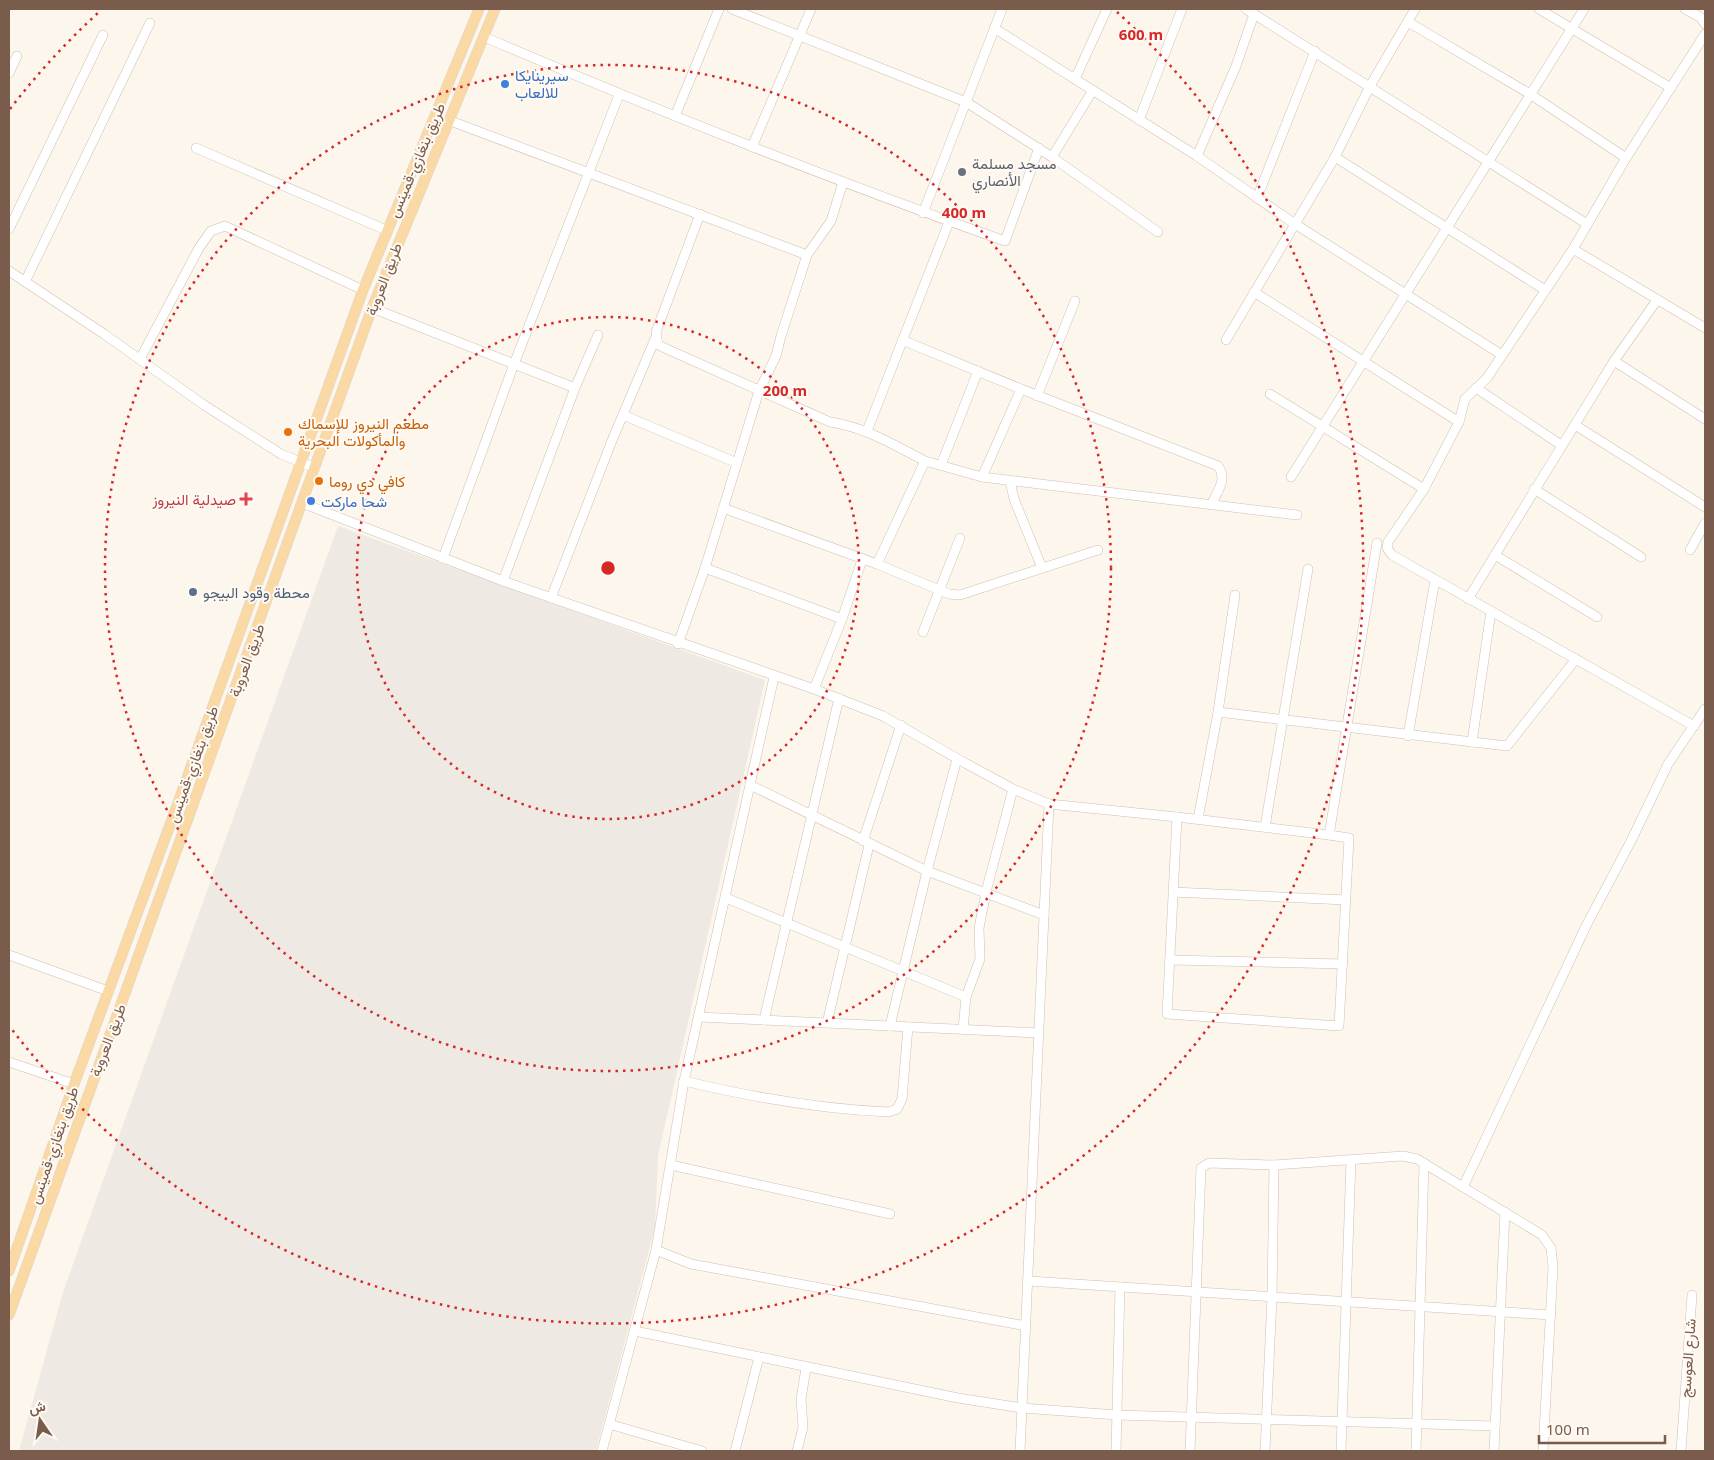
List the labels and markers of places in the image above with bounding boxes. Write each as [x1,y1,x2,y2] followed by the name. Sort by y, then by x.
[515,65,569,102] place label: سيرينايكا للالعاب
[499,78,511,90] marker: سيرينايكا للالعاب
[972,153,1057,194] place label: مسجد مسلمة الأنصاري
[956,166,968,178] marker: مسجد مسلمة الأنصاري
[298,413,429,450] place label: مطعم النيروز للإسماك والمأكولات البحرية
[282,426,294,438] marker: مطعم النيروز للإسماك والمأكولات البحرية
[329,471,406,495] place label: كافي دي روما
[313,475,325,487] marker: كافي دي روما
[151,489,236,509] place label: صيدلية النيروز
[321,491,387,511] place label: شحا ماركت
[240,493,252,505] marker: صيدلية النيروز
[305,495,317,507] marker: شحا ماركت
[599,559,617,577] centre of rings
[203,582,310,602] place label: محطة وقود البيجو
[187,586,199,598] marker: محطة وقود البيجو

